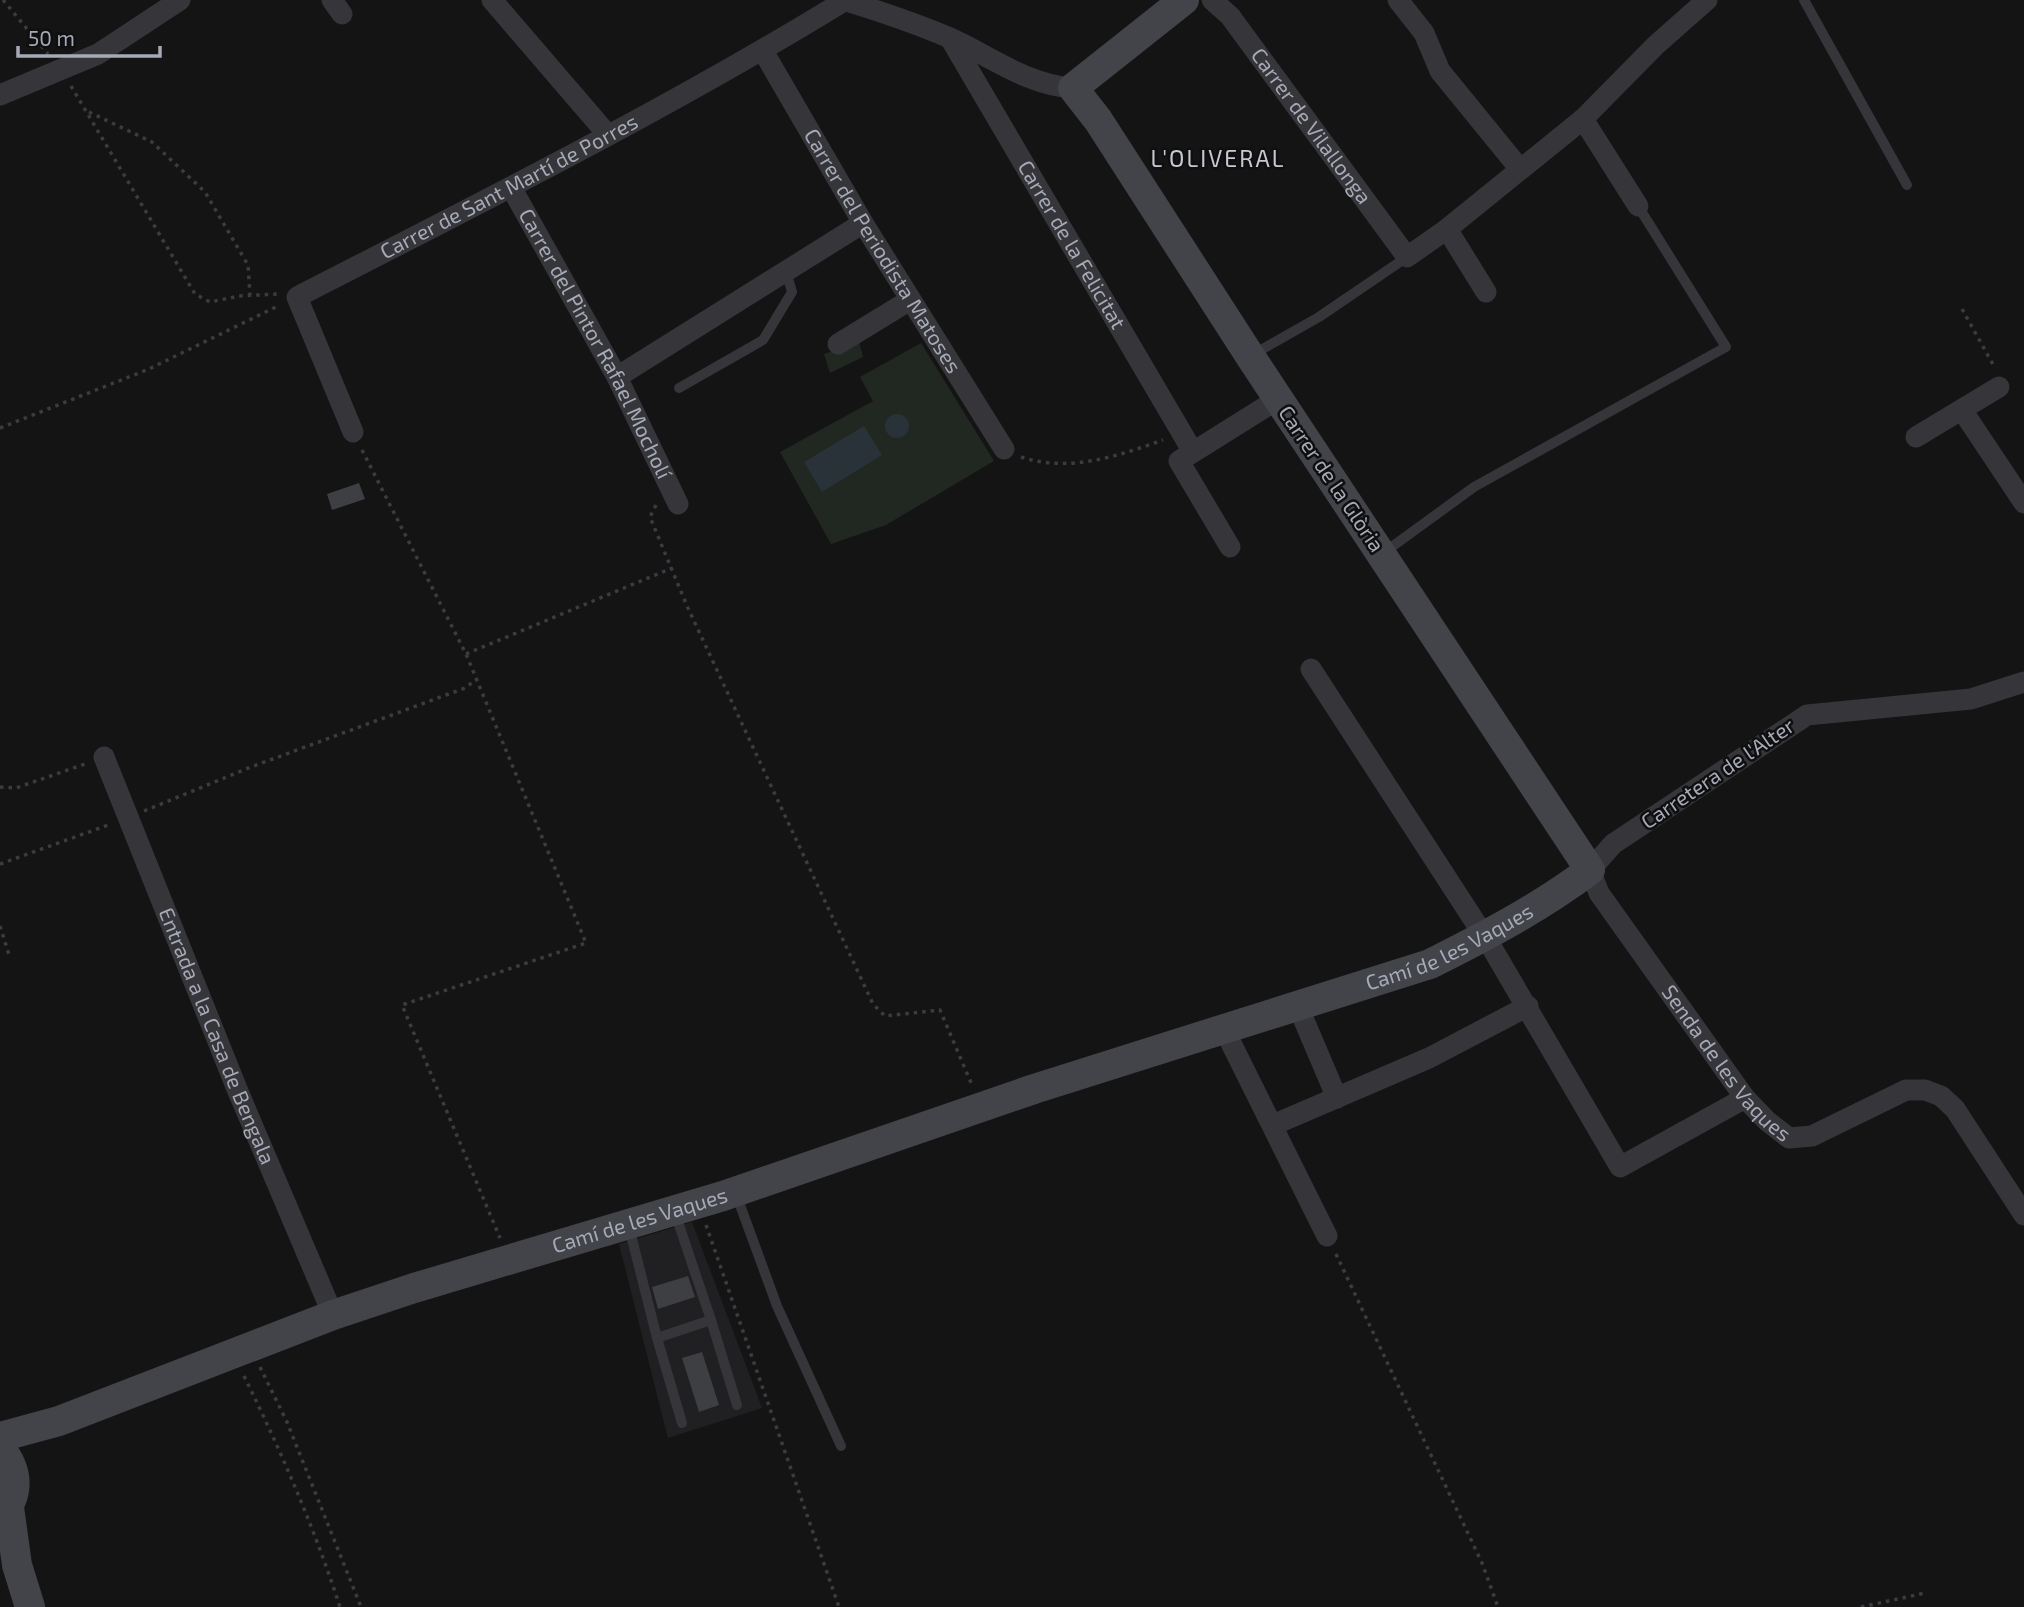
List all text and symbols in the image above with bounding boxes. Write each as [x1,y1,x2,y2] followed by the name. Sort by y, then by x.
[18,14,159,58] scale bar
[28,25,75,50] text: 50 m
[1247,43,1378,208] street label: Carrer de Vilallonga
[375,108,642,263] street label: Carrer de Sant Martí de Porres
[800,124,967,377] street label: Carrer del Periodista Matoses
[1150,144,1286,172] district label: L'OLIVERAL
[1014,155,1132,333] street label: Carrer de la Felicitat
[514,204,678,483] street label: Carrer del Pintor Rafael Mocholí
[1274,400,1390,556] street label: Carrer de la Glòria
[1636,712,1799,833] street label: Carretera de l'Alter
[1362,897,1537,995] street label: Camí de les Vaques
[155,904,281,1168] street label: Entrada a la Casa de Bengala
[1658,980,1797,1146] street label: Senda de les Vaques
[549,1181,730,1257] street label: Camí de les Vaques

